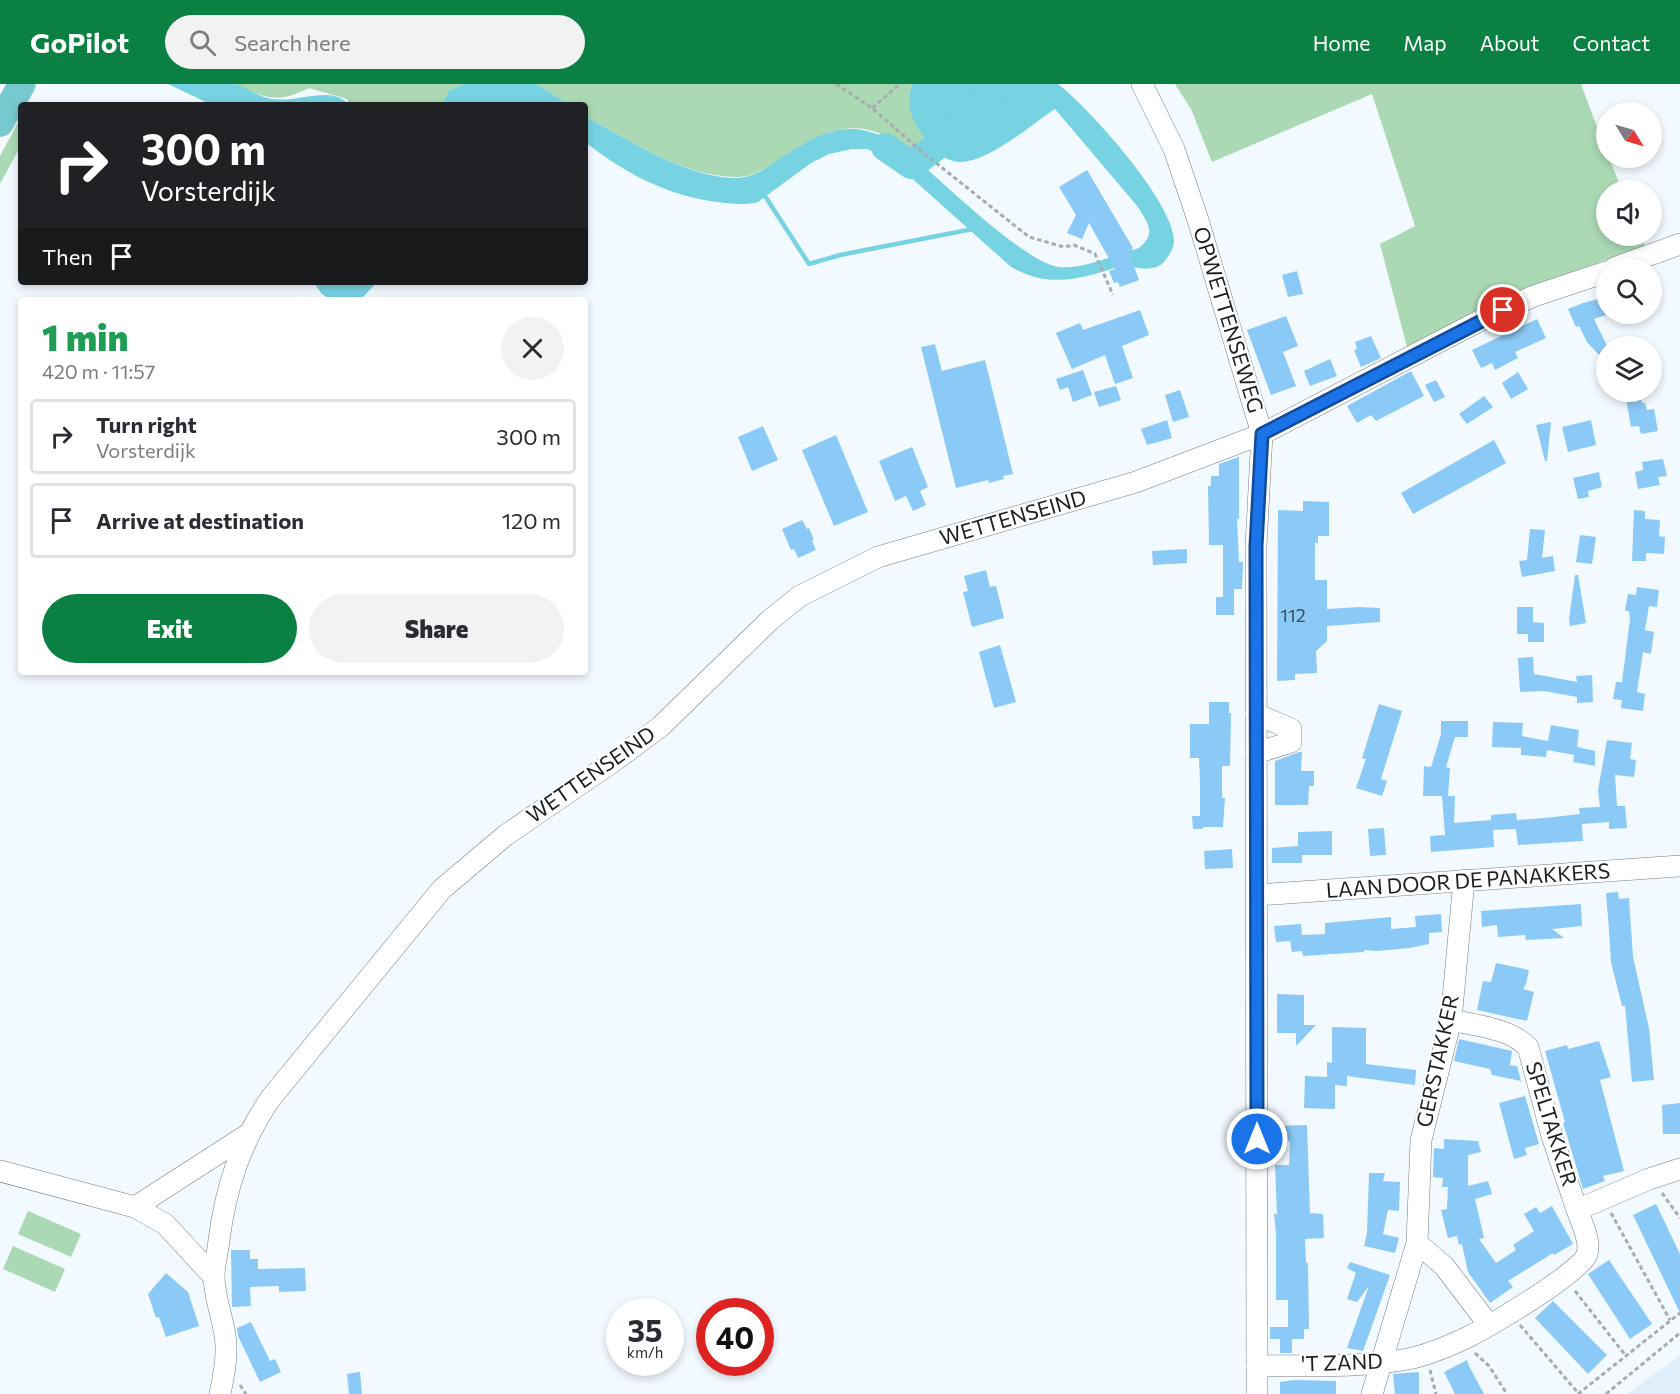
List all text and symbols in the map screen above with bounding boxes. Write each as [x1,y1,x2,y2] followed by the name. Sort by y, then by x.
[165,15,585,69] search box
[30,25,129,59] text: GoPilot
[186,26,219,59] icon: search
[234,29,351,56] text: Search here
[1313,30,1370,55] text: Home
[1403,30,1447,55] text: Map
[1480,30,1539,55] text: About
[1572,30,1650,55] text: Contact
[1596,102,1662,168] north arrow
[1596,102,1662,402] map controls
[141,122,266,174] text: 300 m
[42,126,120,204] icon: right
[141,174,276,207] text: Vorsterdijk
[1596,180,1662,246] button: sound
[1189,223,1270,416] street label: OPWETTENSEWEG
[105,240,138,273] icon: arrive
[42,243,93,270] text: Then
[1596,258,1662,324] button: search
[1477,284,1528,335] pin
[1486,293,1519,326] icon: arrive
[42,314,128,358] text: 1 min
[501,317,564,380] button: close
[1596,336,1662,402] button: layers
[42,359,155,383] text: 420 m · 11:57
[96,411,197,438] text: Turn right
[45,420,78,453] icon: right
[496,423,561,450] text: 300 m
[96,438,196,462] text: Vorsterdijk
[937,484,1089,549] street label: WETTENSEIND
[45,504,78,537] icon: arrive
[96,507,304,534] text: Arrive at destination
[502,507,561,534] text: 120 m
[42,594,297,663] button: Exit
[309,594,564,663] button: Share
[1280,604,1306,626] house number: 112
[521,720,659,827] street label: WETTENSEIND
[1325,857,1611,902] street label: LAAN DOOR DE PANAKKERS
[1410,992,1463,1129] street label: GERSTAKKER
[1522,1058,1583,1189] street label: SPELTAKKER
[1225,1107,1289,1171] position arrow
[696,1298,774,1376] speed limit sign: 40
[628,1311,662,1348] text: 35
[627,1343,663,1361] text: km/h
[1301,1348,1383,1375] street label: 'T ZAND

